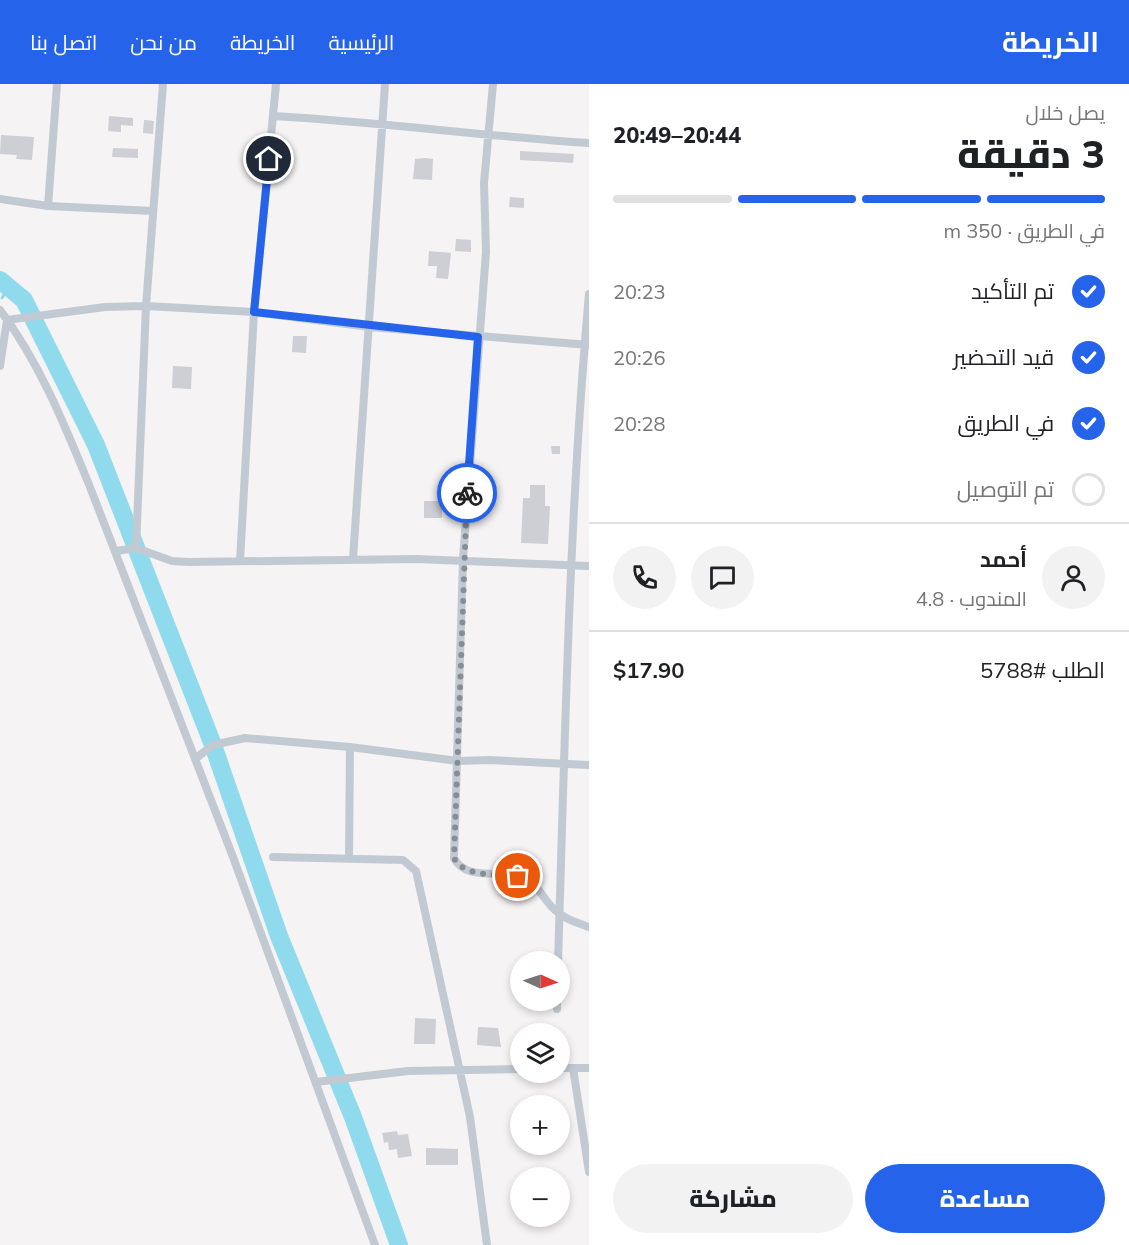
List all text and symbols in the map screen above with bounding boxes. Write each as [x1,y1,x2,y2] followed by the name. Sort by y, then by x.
[1002,24,1099,59] text: الخريطة
[30,29,97,55] text: اتصل بنا
[130,29,197,55] text: من نحن
[230,29,295,55] text: الخريطة
[328,29,394,55] text: الرئيسية
[1026,100,1105,125] text: يصل خلال
[613,121,741,149] text: 20:44–20:49
[957,129,1105,178] text: 3 دقيقة
[243,133,294,184] pin
[252,142,285,175] icon: home
[943,218,1105,243] text: في الطريق · 350 m
[1072,275,1105,308] icon: check
[971,277,1054,305] text: تم التأكيد
[613,279,666,304] text: 20:23
[1072,341,1105,374] icon: check
[953,343,1054,371] text: قيد التحضير
[613,345,666,370] text: 20:26
[1072,407,1105,440] icon: check
[957,409,1054,437] text: في الطريق
[613,411,666,436] text: 20:28
[437,463,497,523] courier
[957,475,1054,503] text: تم التوصيل
[451,477,484,510] icon: bike
[980,545,1027,573] text: أحمد
[613,546,676,609] button: phone
[691,546,754,609] button: chat
[1042,546,1105,609] button: person
[916,586,1027,611] text: المندوب · 4.8
[613,656,684,684] text: $17.90
[980,656,1105,684] text: الطلب #5788
[492,850,543,901] pin
[501,859,534,892] icon: bag
[510,951,570,1011] north arrow
[510,951,570,1227] map controls
[510,1023,570,1083] button: layers
[510,1095,570,1155] button: +
[613,1164,853,1233] button: مشاركة
[865,1164,1105,1233] button: مساعدة
[510,1167,570,1227] button: −

